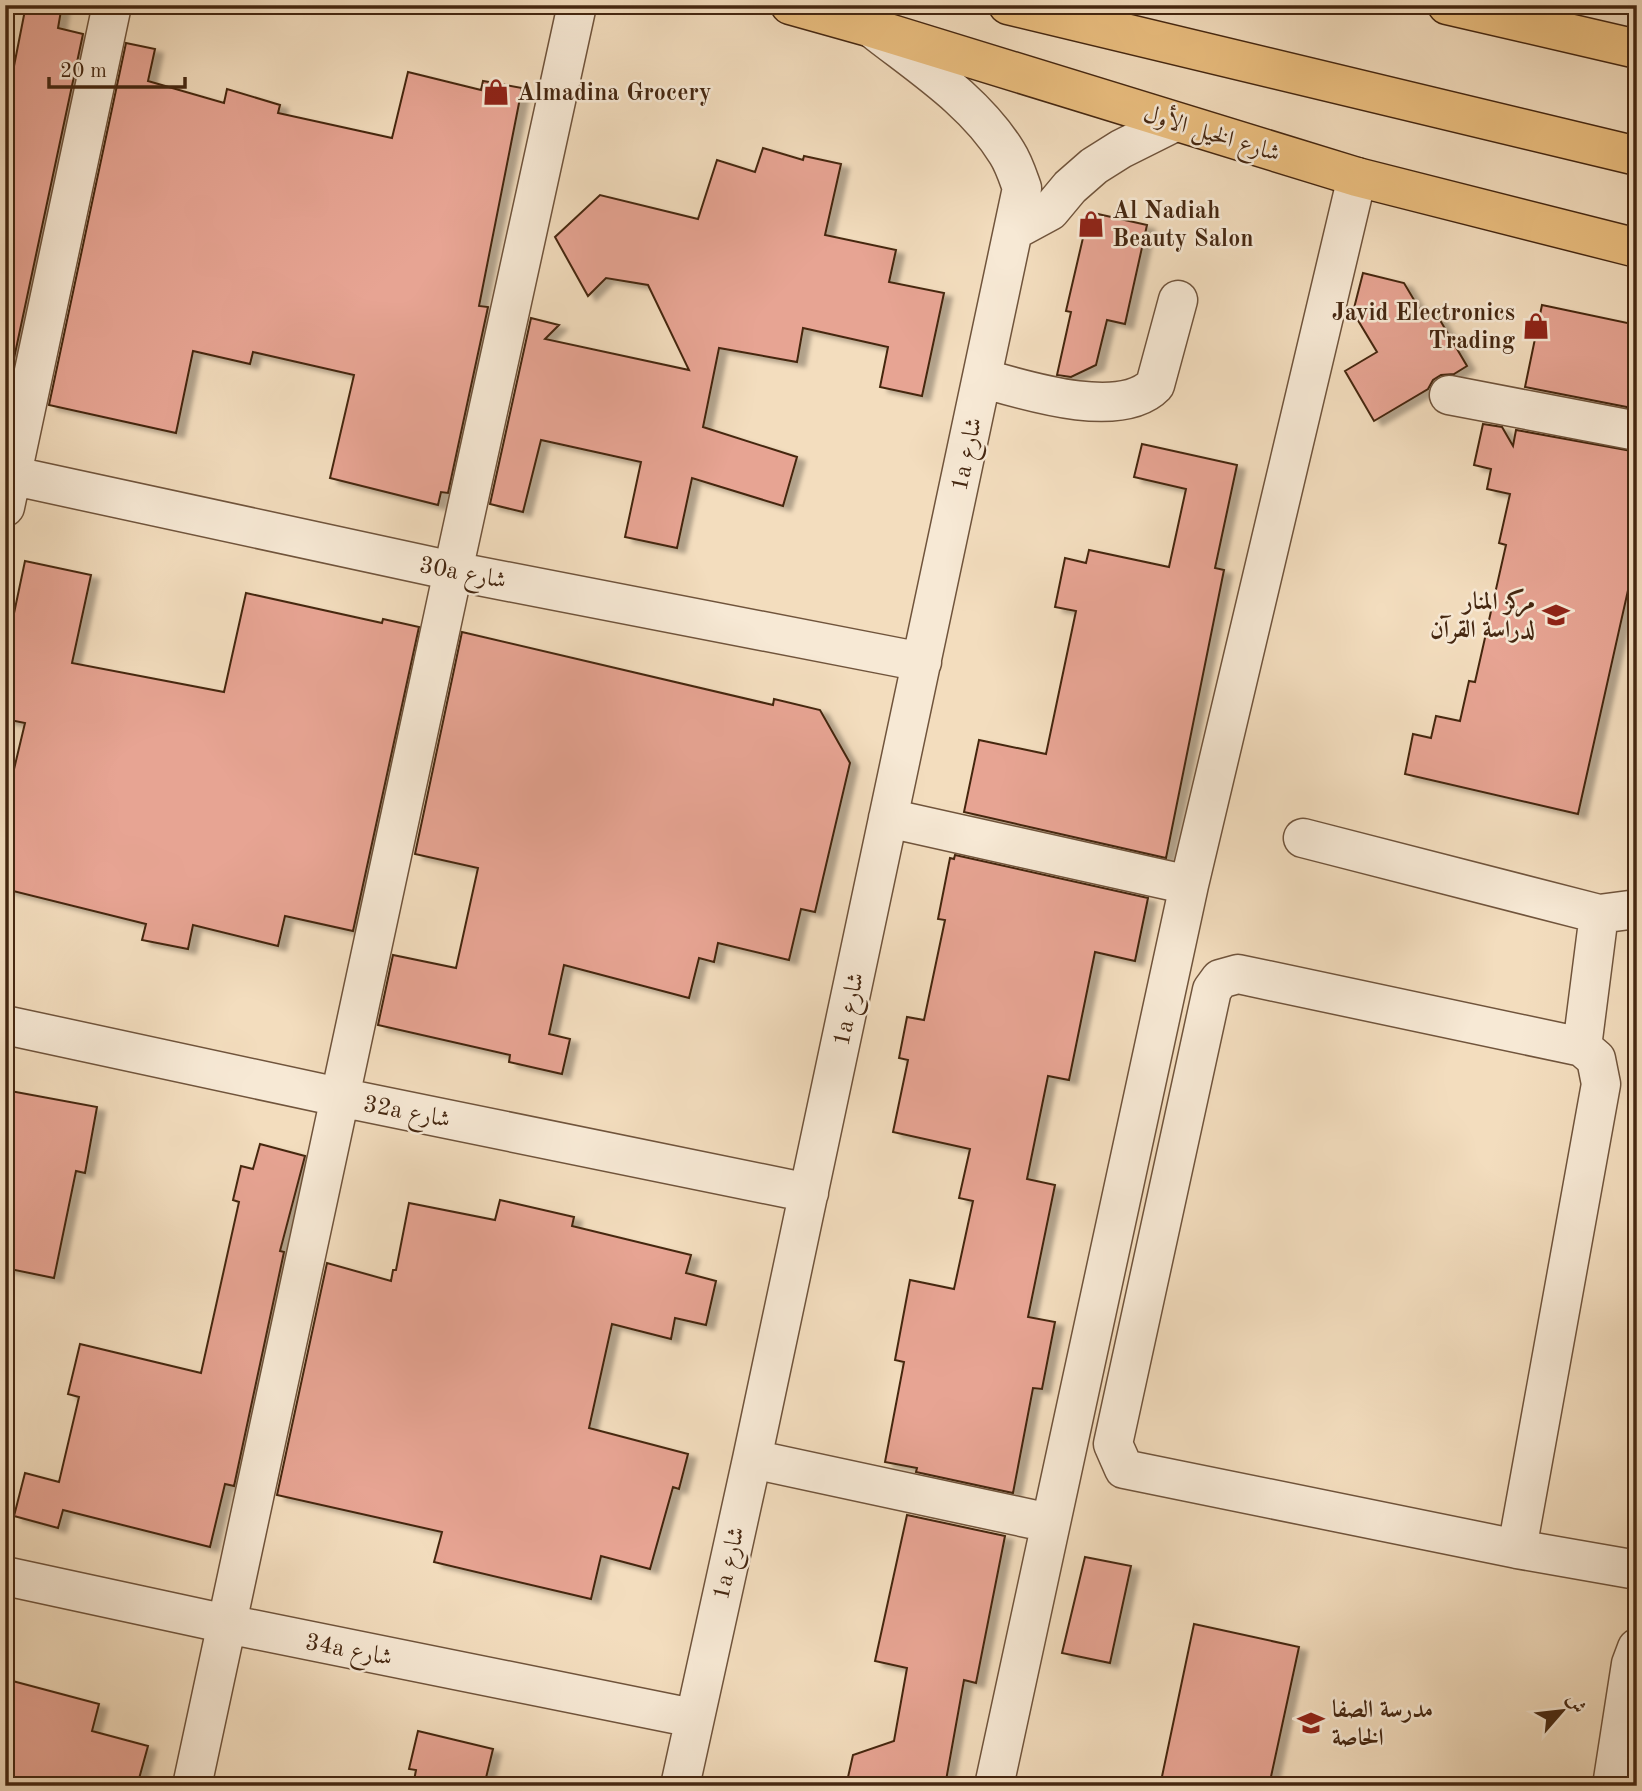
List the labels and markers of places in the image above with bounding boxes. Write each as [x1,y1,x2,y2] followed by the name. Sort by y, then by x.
[481,77,511,107] shop icon: Almadina Grocery
[517,82,712,106] place label: Almadina Grocery
[1112,200,1254,252] place label: Al Nadiah Beauty Salon
[1076,209,1106,239] shop icon: Al Nadiah Beauty Salon
[1332,302,1516,354] place label: Javid Electronics Trading
[1521,311,1551,341] shop icon: Javid Electronics Trading
[1430,588,1535,644] place label: مركز المنار لدراسة القرآن
[1541,600,1571,630] school or university icon: مركز المنار لدراسة القرآن
[1332,1698,1433,1751] place label: مدرسة الصفا الخاصة
[1296,1708,1326,1738] school or university icon: مدرسة الصفا الخاصة

